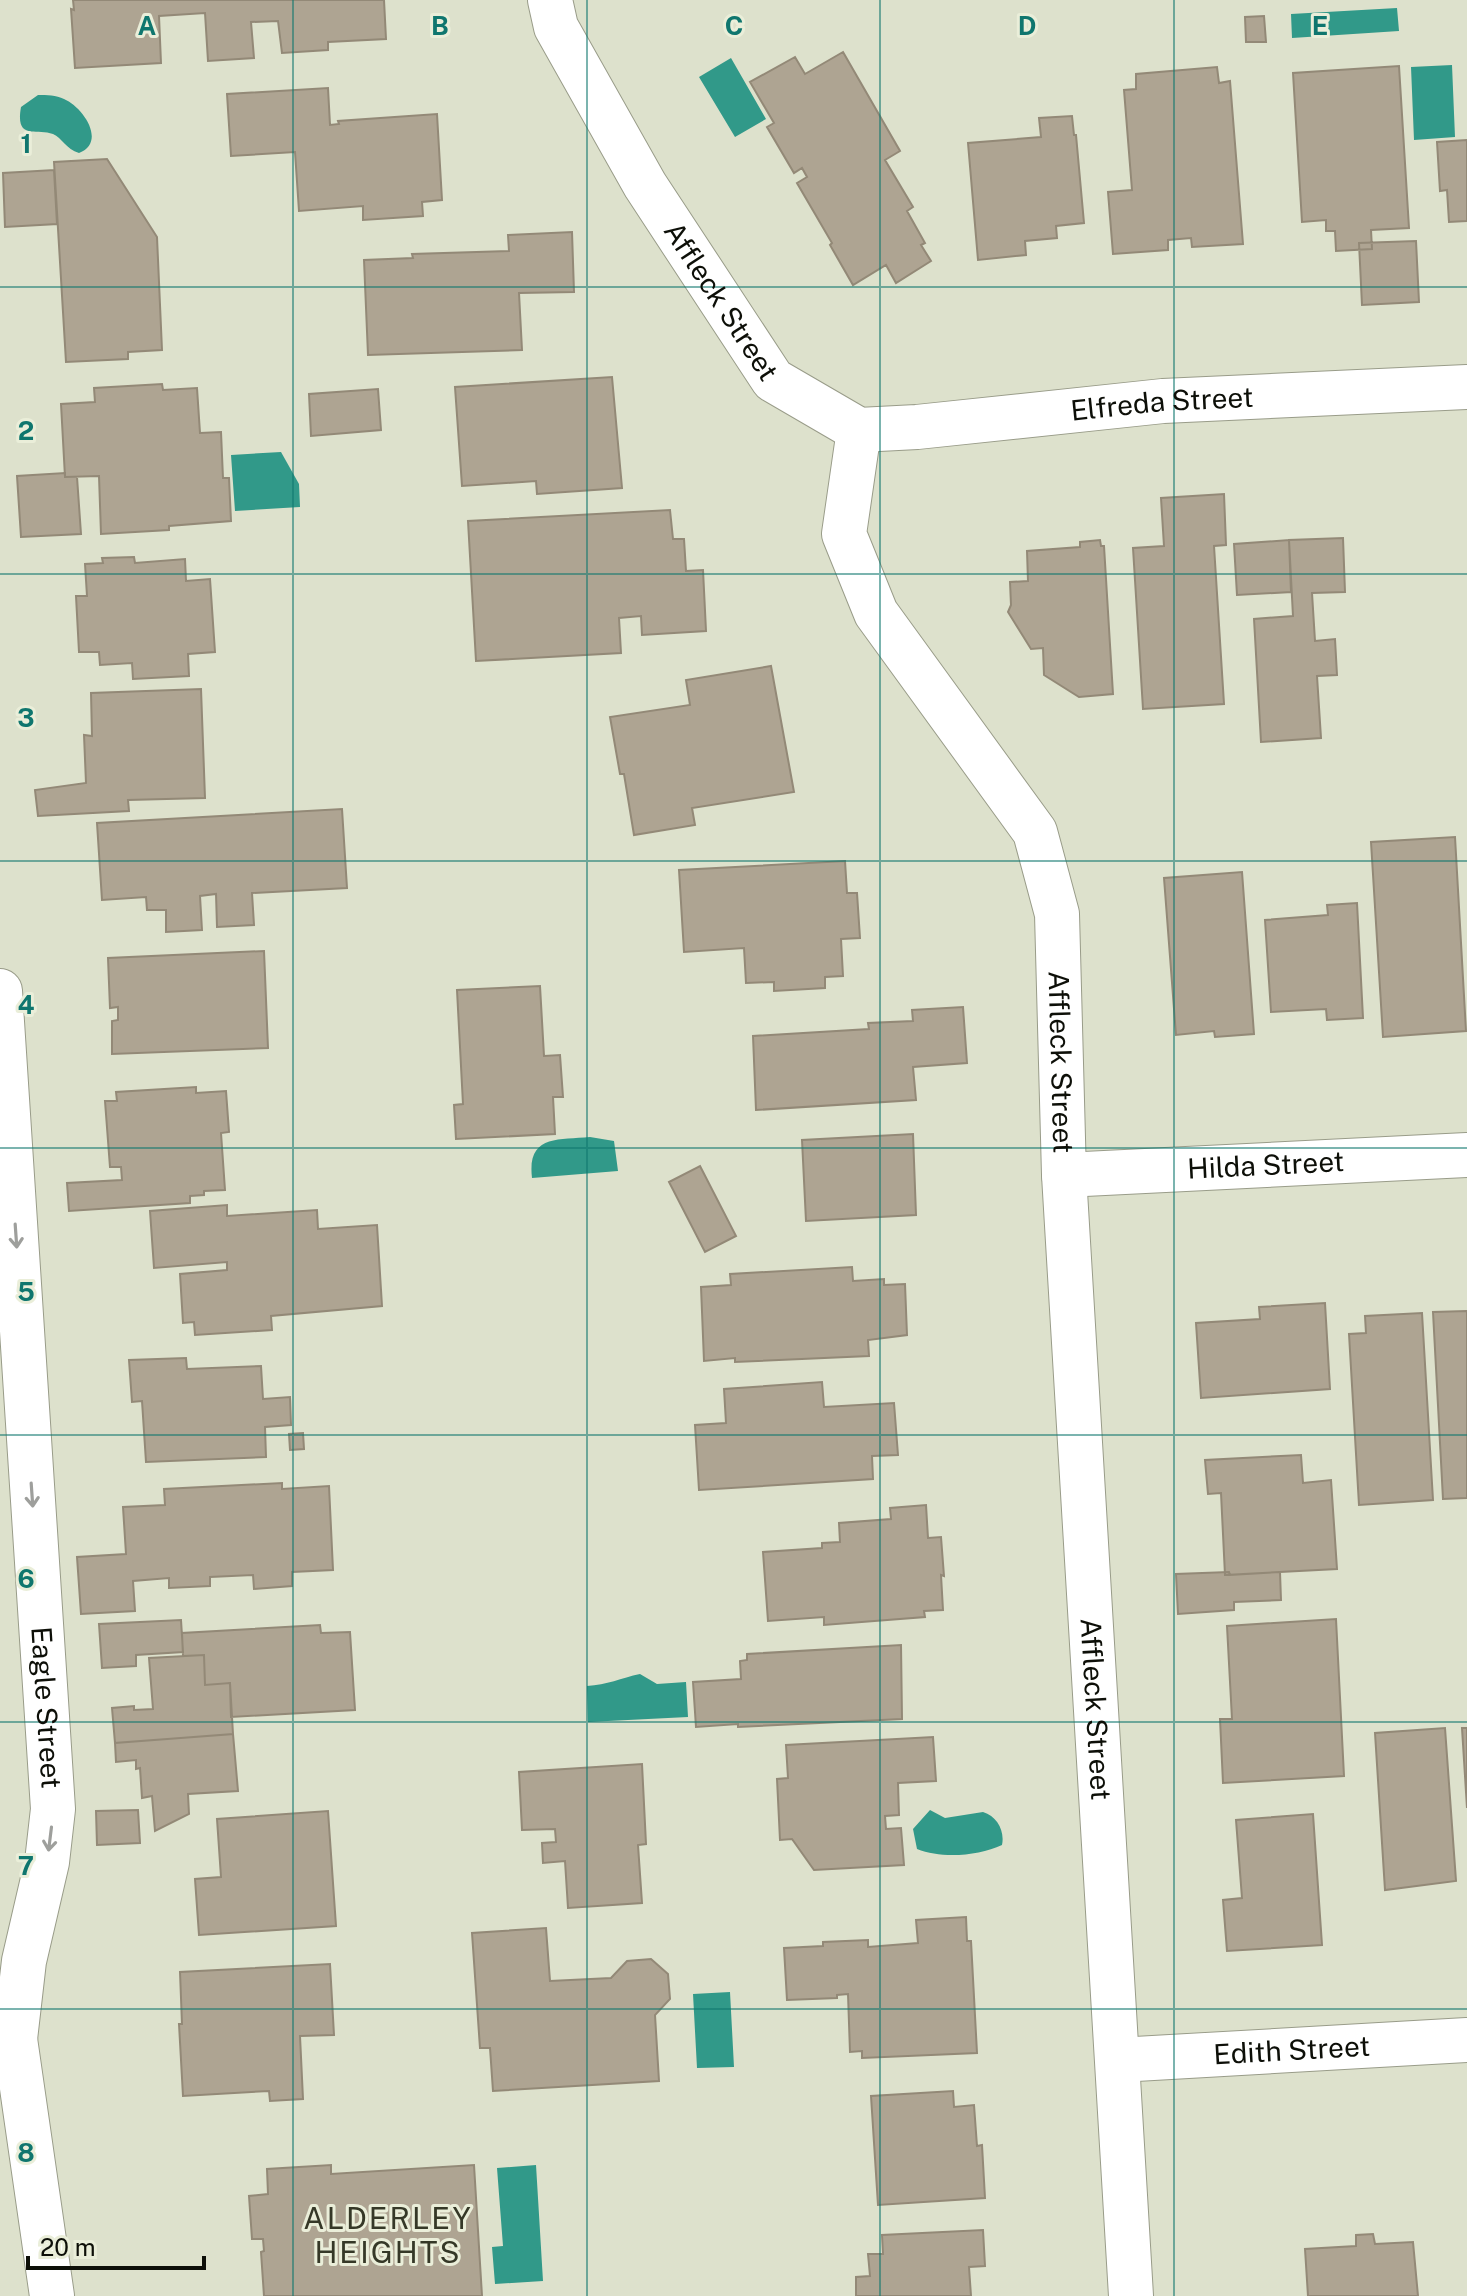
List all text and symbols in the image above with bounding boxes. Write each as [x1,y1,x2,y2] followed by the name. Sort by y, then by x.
[138,10,157,41] text: A
[431,10,449,41] text: B
[725,10,743,41] text: C
[1018,10,1036,41] text: D
[1312,10,1328,41] text: E
[20,128,32,159] text: 1
[658,215,786,386] street label: Affleck Street
[1069,380,1254,427] street label: Elfreda Street
[18,415,34,446] text: 2
[17,702,35,733] text: 3
[1043,970,1080,1154] street label: Affleck Street
[17,989,35,1020] text: 4
[1186,1144,1345,1185] street label: Hilda Street
[9,1222,24,1249] one-way arrow
[17,1276,35,1307] text: 5
[25,1482,40,1508] one-way arrow
[17,1563,35,1594] text: 6
[1074,1617,1118,1801] street label: Affleck Street
[25,1625,69,1789] street label: Eagle Street
[42,1825,57,1852] one-way arrow
[18,1850,34,1881] text: 7
[1212,2029,1371,2071] street label: Edith Street
[17,2137,35,2168] text: 8
[303,2200,473,2270] district label: ALDERLEY HEIGHTS
[28,2220,204,2270] scale bar
[40,2233,96,2261] text: 20 m

